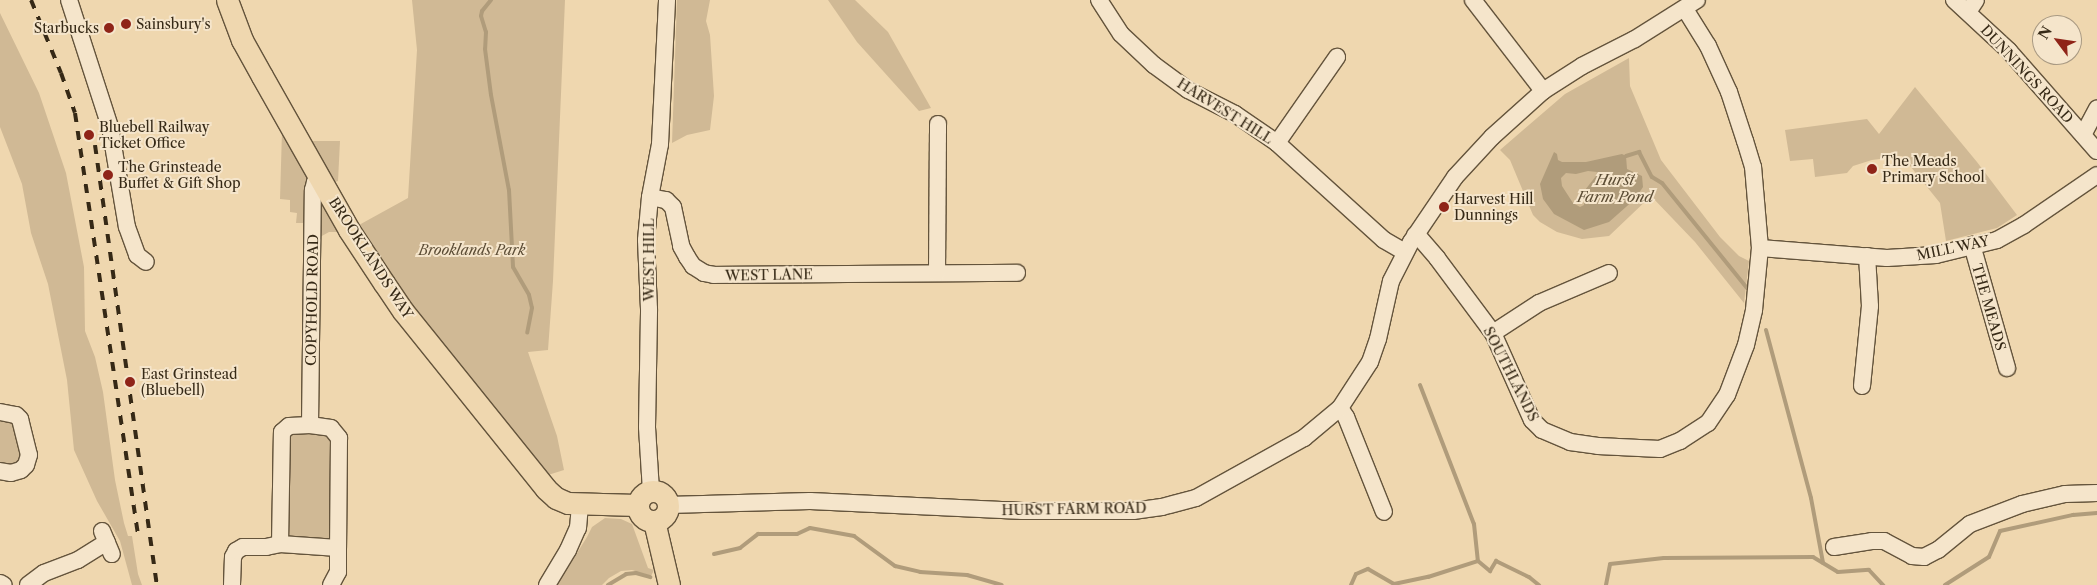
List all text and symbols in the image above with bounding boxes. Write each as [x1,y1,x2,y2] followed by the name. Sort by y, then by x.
[2032,15,2082,65] north arrow
[136,16,211,32] place label: Sainsbury's
[120,18,132,30] marker: Sainsbury's
[34,20,99,36] place label: Starbucks
[1977,21,2077,127] street label: DUNNINGS ROAD
[103,22,115,34] marker: Starbucks
[1174,75,1276,147] street label: HARVEST HILL
[99,119,210,152] place label: Bluebell Railway Ticket Office
[83,129,95,141] marker: Bluebell Railway Ticket Office
[1882,153,1985,186] place label: The Meads Primary School
[118,159,241,192] place label: The Grinsteade Buffet & Gift Shop
[1866,163,1878,175] marker: The Meads Primary School
[102,169,114,181] marker: The Grinsteade Buffet & Gift Shop
[1577,170,1653,205] water label: Hurst Farm Pond
[1454,191,1533,223] place label: Harvest Hill Dunnings
[325,194,417,322] street label: BROOKLANDS WAY
[1438,201,1450,213] marker: Harvest Hill Dunnings
[641,218,657,302] street label: WEST HILL
[1915,232,1991,264] street label: MILL WAY
[302,234,322,366] street label: COPYHOLD ROAD
[418,242,526,258] park label: Brooklands Park
[1969,262,2009,352] street label: THE MEADS
[725,266,813,284] street label: WEST LANE
[1480,324,1542,424] street label: SOUTHLANDS
[141,366,238,398] place label: East Grinstead (Bluebell)
[123,375,137,389] marker: East Grinstead (Bluebell)
[1001,499,1147,519] street label: HURST FARM ROAD

